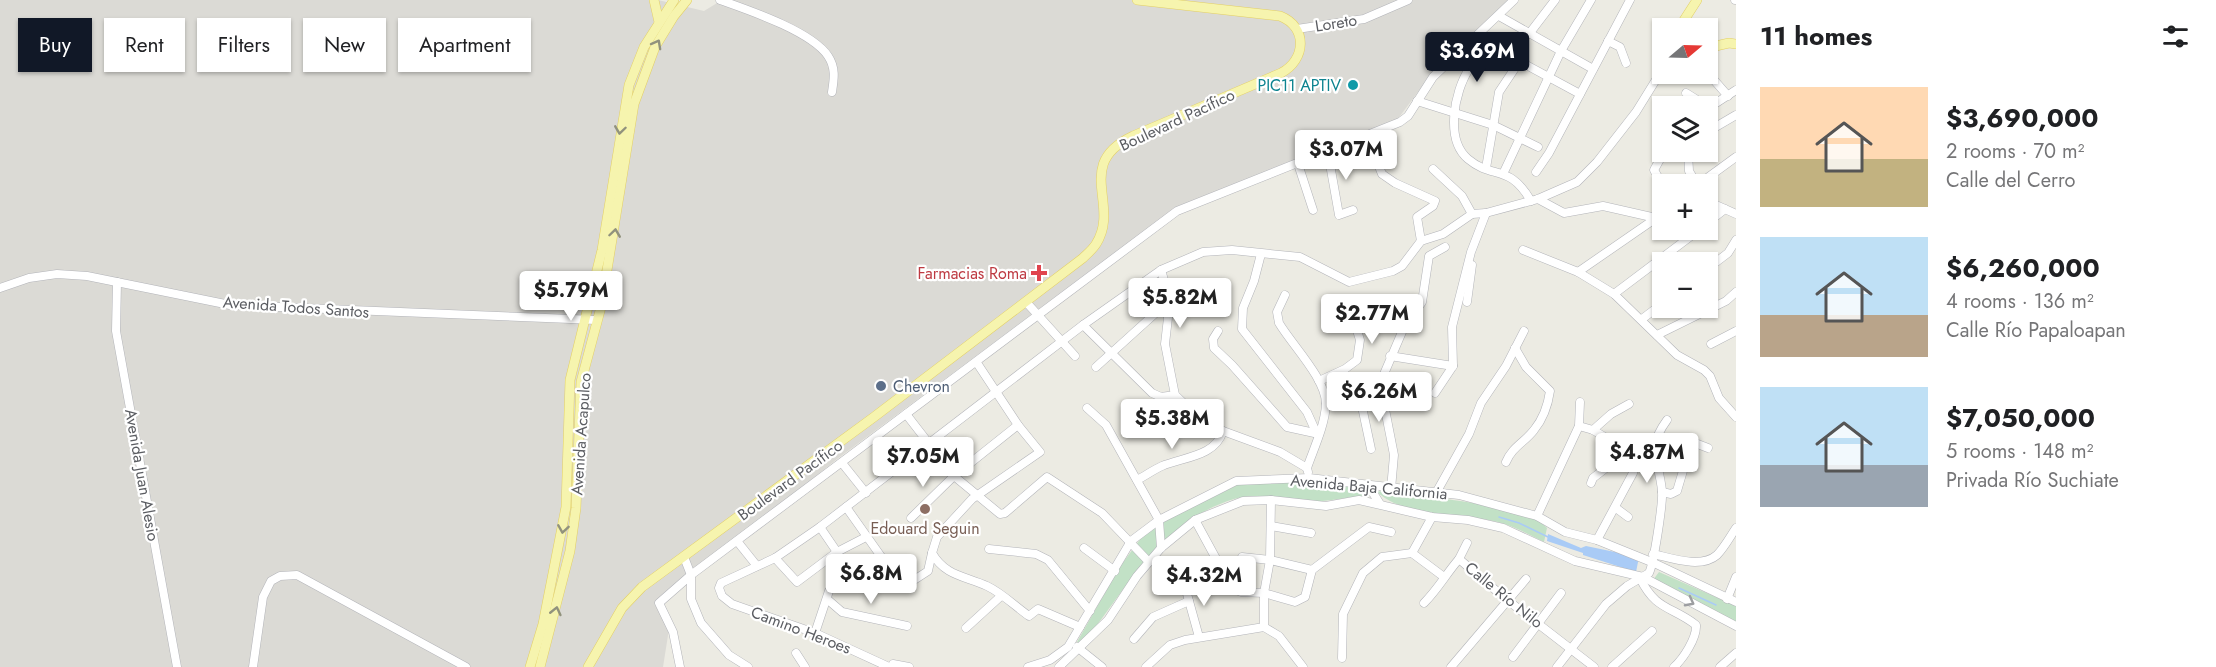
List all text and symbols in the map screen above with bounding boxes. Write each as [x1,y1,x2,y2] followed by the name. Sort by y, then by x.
[1313,8,1359,38] street label: Loreto
[1760,17,1872,55] text: 11 homes
[18,18,92,72] chip: Buy
[104,18,185,72] chip: Rent
[197,18,291,72] chip: Filters
[303,18,386,72] chip: New
[398,18,531,72] chip: Apartment
[1652,18,1718,84] north arrow
[1652,18,1718,318] map controls
[2159,20,2192,53] icon: filters
[1428,32,1526,83] pin: $3.69M
[1439,37,1515,66] text: $3.69M
[650,40,661,50] one-way arrow
[1257,74,1341,97] place label: PIC11 APTIV
[1346,78,1360,92] marker: PIC11 APTIV
[1116,83,1239,157] street label: Boulevard Pacífico
[1652,96,1718,162] button: layers
[1946,99,2098,137] text: $3,690,000
[1808,111,1880,183] icon: home
[614,124,627,134] one-way arrow
[1297,130,1395,181] pin: $3.07M
[1309,135,1383,164] text: $3.07M
[1946,137,2084,166] text: 2 rooms · 70 m²
[1946,166,2075,195] text: Calle del Cerro
[1652,174,1718,240] button: +
[608,228,620,238] one-way arrow
[1946,249,2100,287] text: $6,260,000
[1652,252,1718,318] button: −
[1808,261,1880,333] icon: home
[917,262,1027,285] place label: Farmacias Roma
[1032,266,1046,280] marker: Farmacias Roma
[522,271,620,322] pin: $5.79M
[533,276,609,305] text: $5.79M
[1131,278,1229,329] pin: $5.82M
[1142,283,1218,312] text: $5.82M
[1946,287,2094,316] text: 4 rooms · 136 m²
[222,290,370,324] street label: Avenida Todos Santos
[1323,294,1421,345] pin: $2.77M
[1335,299,1409,328] text: $2.77M
[1946,316,2126,345] text: Calle Río Papaloapan
[565,372,597,496] street label: Avenida Acapulco
[1330,372,1428,423] pin: $6.26M
[893,375,950,398] place label: Chevron
[1341,377,1417,406] text: $6.26M
[874,379,888,393] marker: Chevron
[1123,399,1221,450] pin: $5.38M
[1946,399,2095,437] text: $7,050,000
[1135,404,1209,433] text: $5.38M
[119,407,165,543] street label: Avenida Juan Alesio
[1808,411,1880,483] icon: home
[1598,433,1696,484] pin: $4.87M
[733,434,847,526] street label: Boulevard Pacífico
[874,437,972,488] pin: $7.05M
[1946,437,2093,466] text: 5 rooms · 148 m²
[1610,438,1684,467] text: $4.87M
[887,442,959,471] text: $7.05M
[1946,466,2119,495] text: Privada Río Suchiate
[1289,469,1449,505] street label: Avenida Baja California
[918,502,932,516] marker: Edouard Seguin
[870,517,980,540] place label: Edouard Seguin
[557,524,569,534] one-way arrow
[829,554,913,605] pin: $6.8M
[1155,556,1253,607] pin: $4.32M
[1460,556,1548,634] street label: Calle Río Nilo
[840,559,902,588] text: $6.8M
[1166,561,1242,590] text: $4.32M
[1683,595,1694,606] one-way arrow
[748,600,854,660] street label: Camino Heroes
[548,606,561,616] one-way arrow

